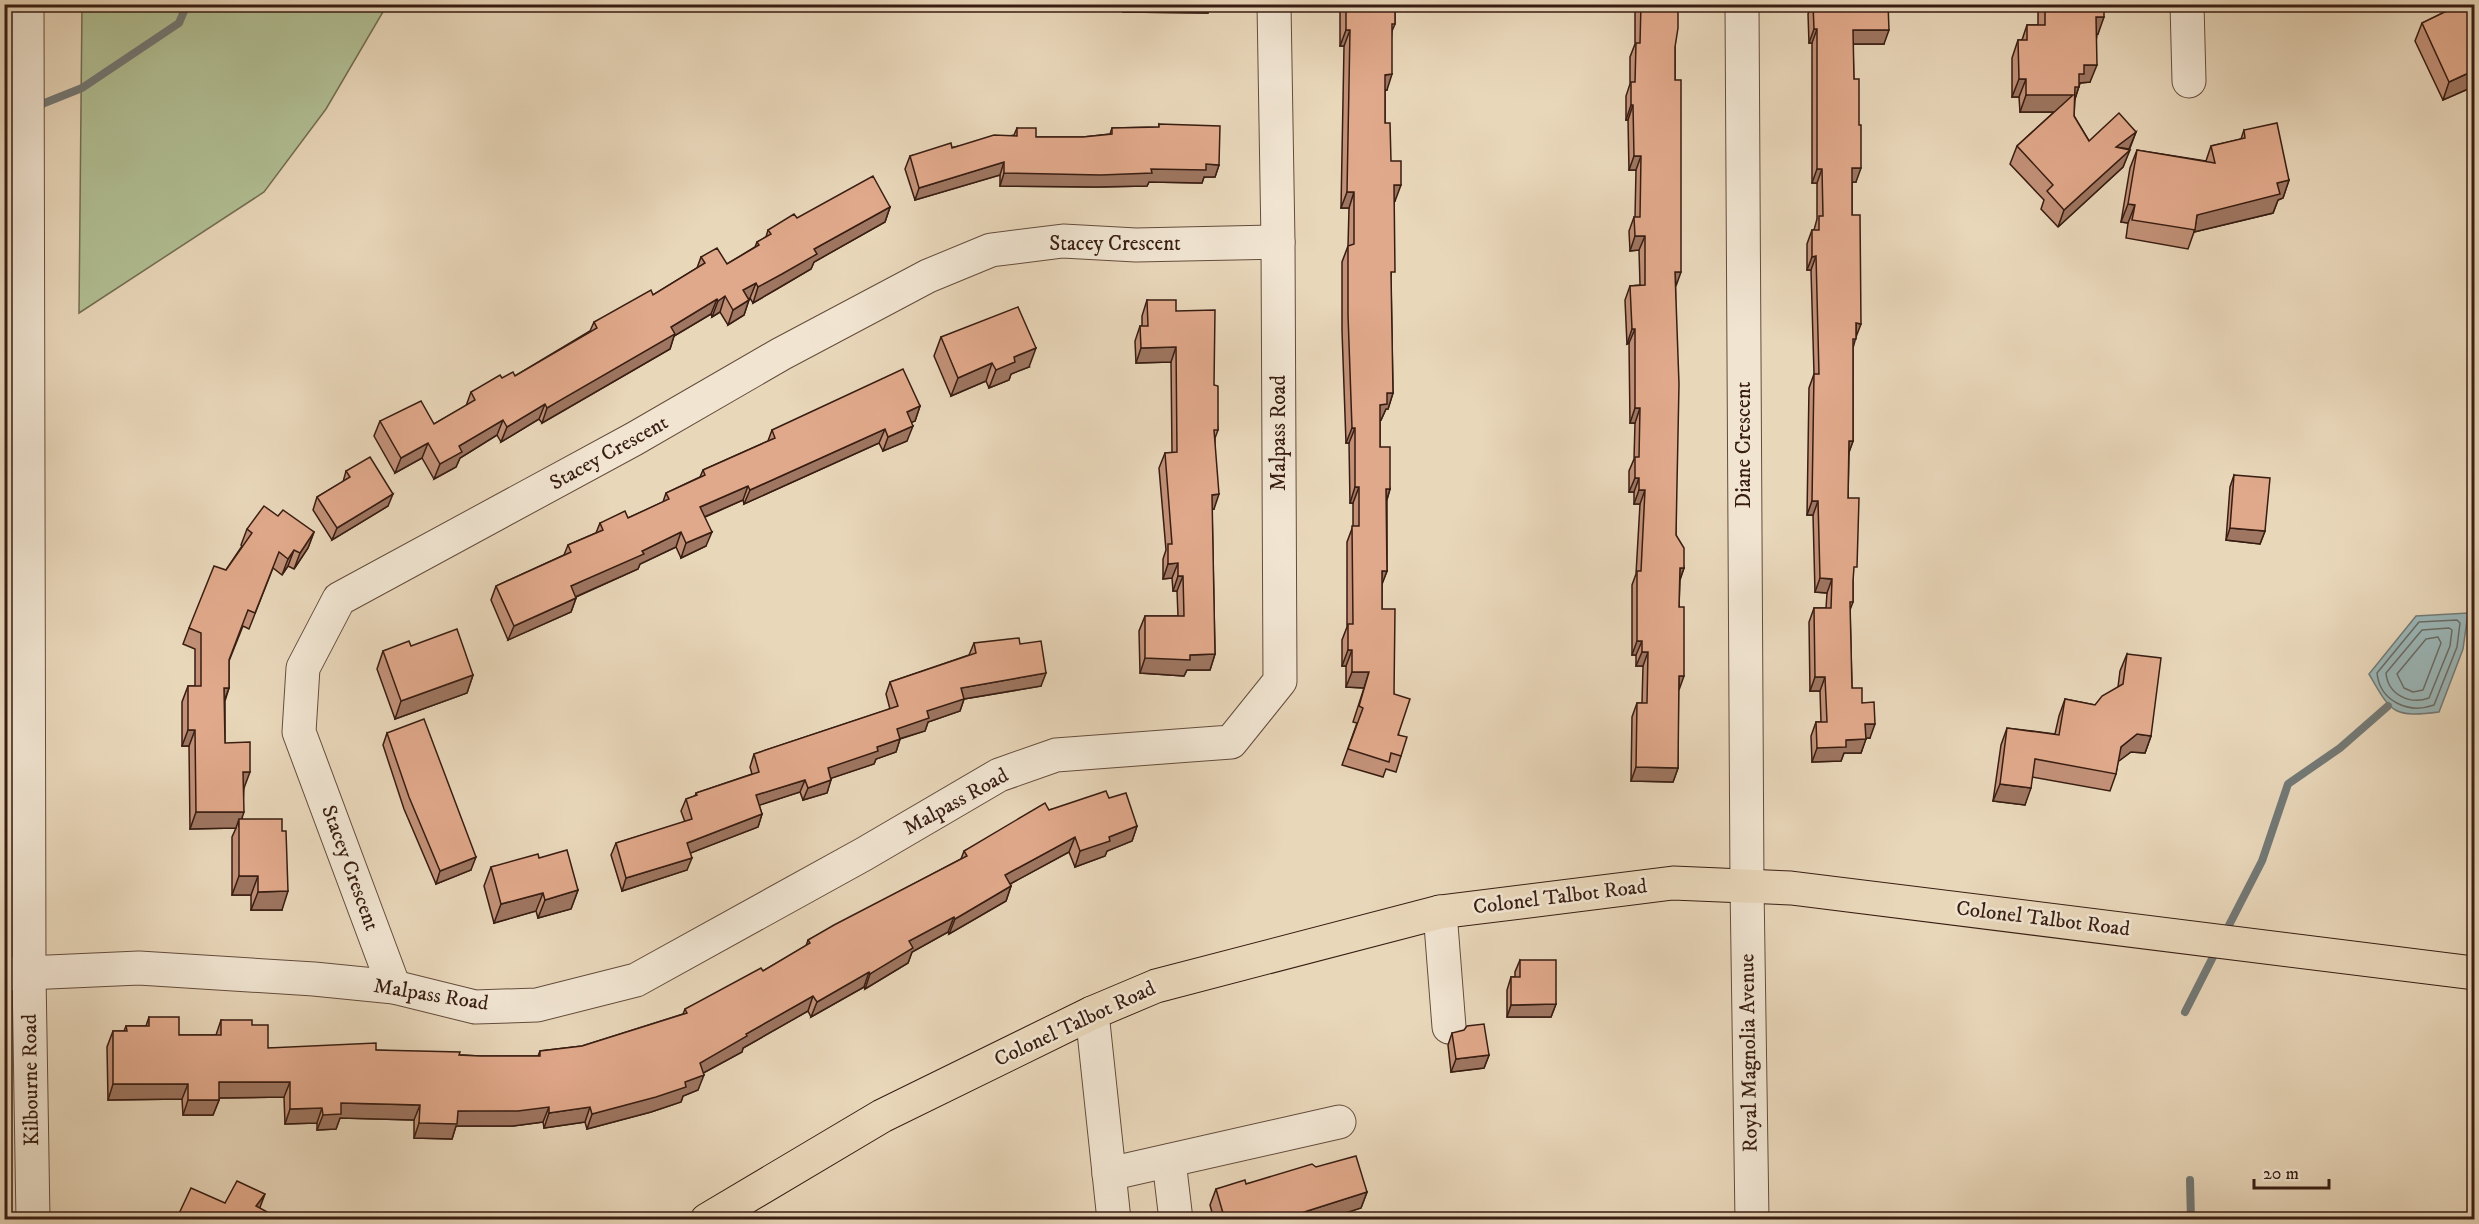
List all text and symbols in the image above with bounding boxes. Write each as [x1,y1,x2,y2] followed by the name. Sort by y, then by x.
[1049,231,1181,257] street label: Stacey Crescent
[1266,375,1292,491] street label: Malpass Road
[1731,381,1757,508] street label: Diane Crescent
[545,410,673,496] street label: Stacey Crescent
[899,762,1013,841] street label: Malpass Road
[315,802,385,935] street label: Stacey Crescent
[1472,873,1649,921] street label: Colonel Talbot Road
[1955,895,2132,943] street label: Colonel Talbot Road
[1734,953,1764,1153] street label: Royal Magnolia Avenue
[372,973,491,1017] street label: Malpass Road
[990,975,1160,1073] street label: Colonel Talbot Road
[17,1013,45,1146] street label: Kilbourne Road
[2254,1152,2329,1190] scale bar
[2263,1163,2299,1185] text: 20 m

